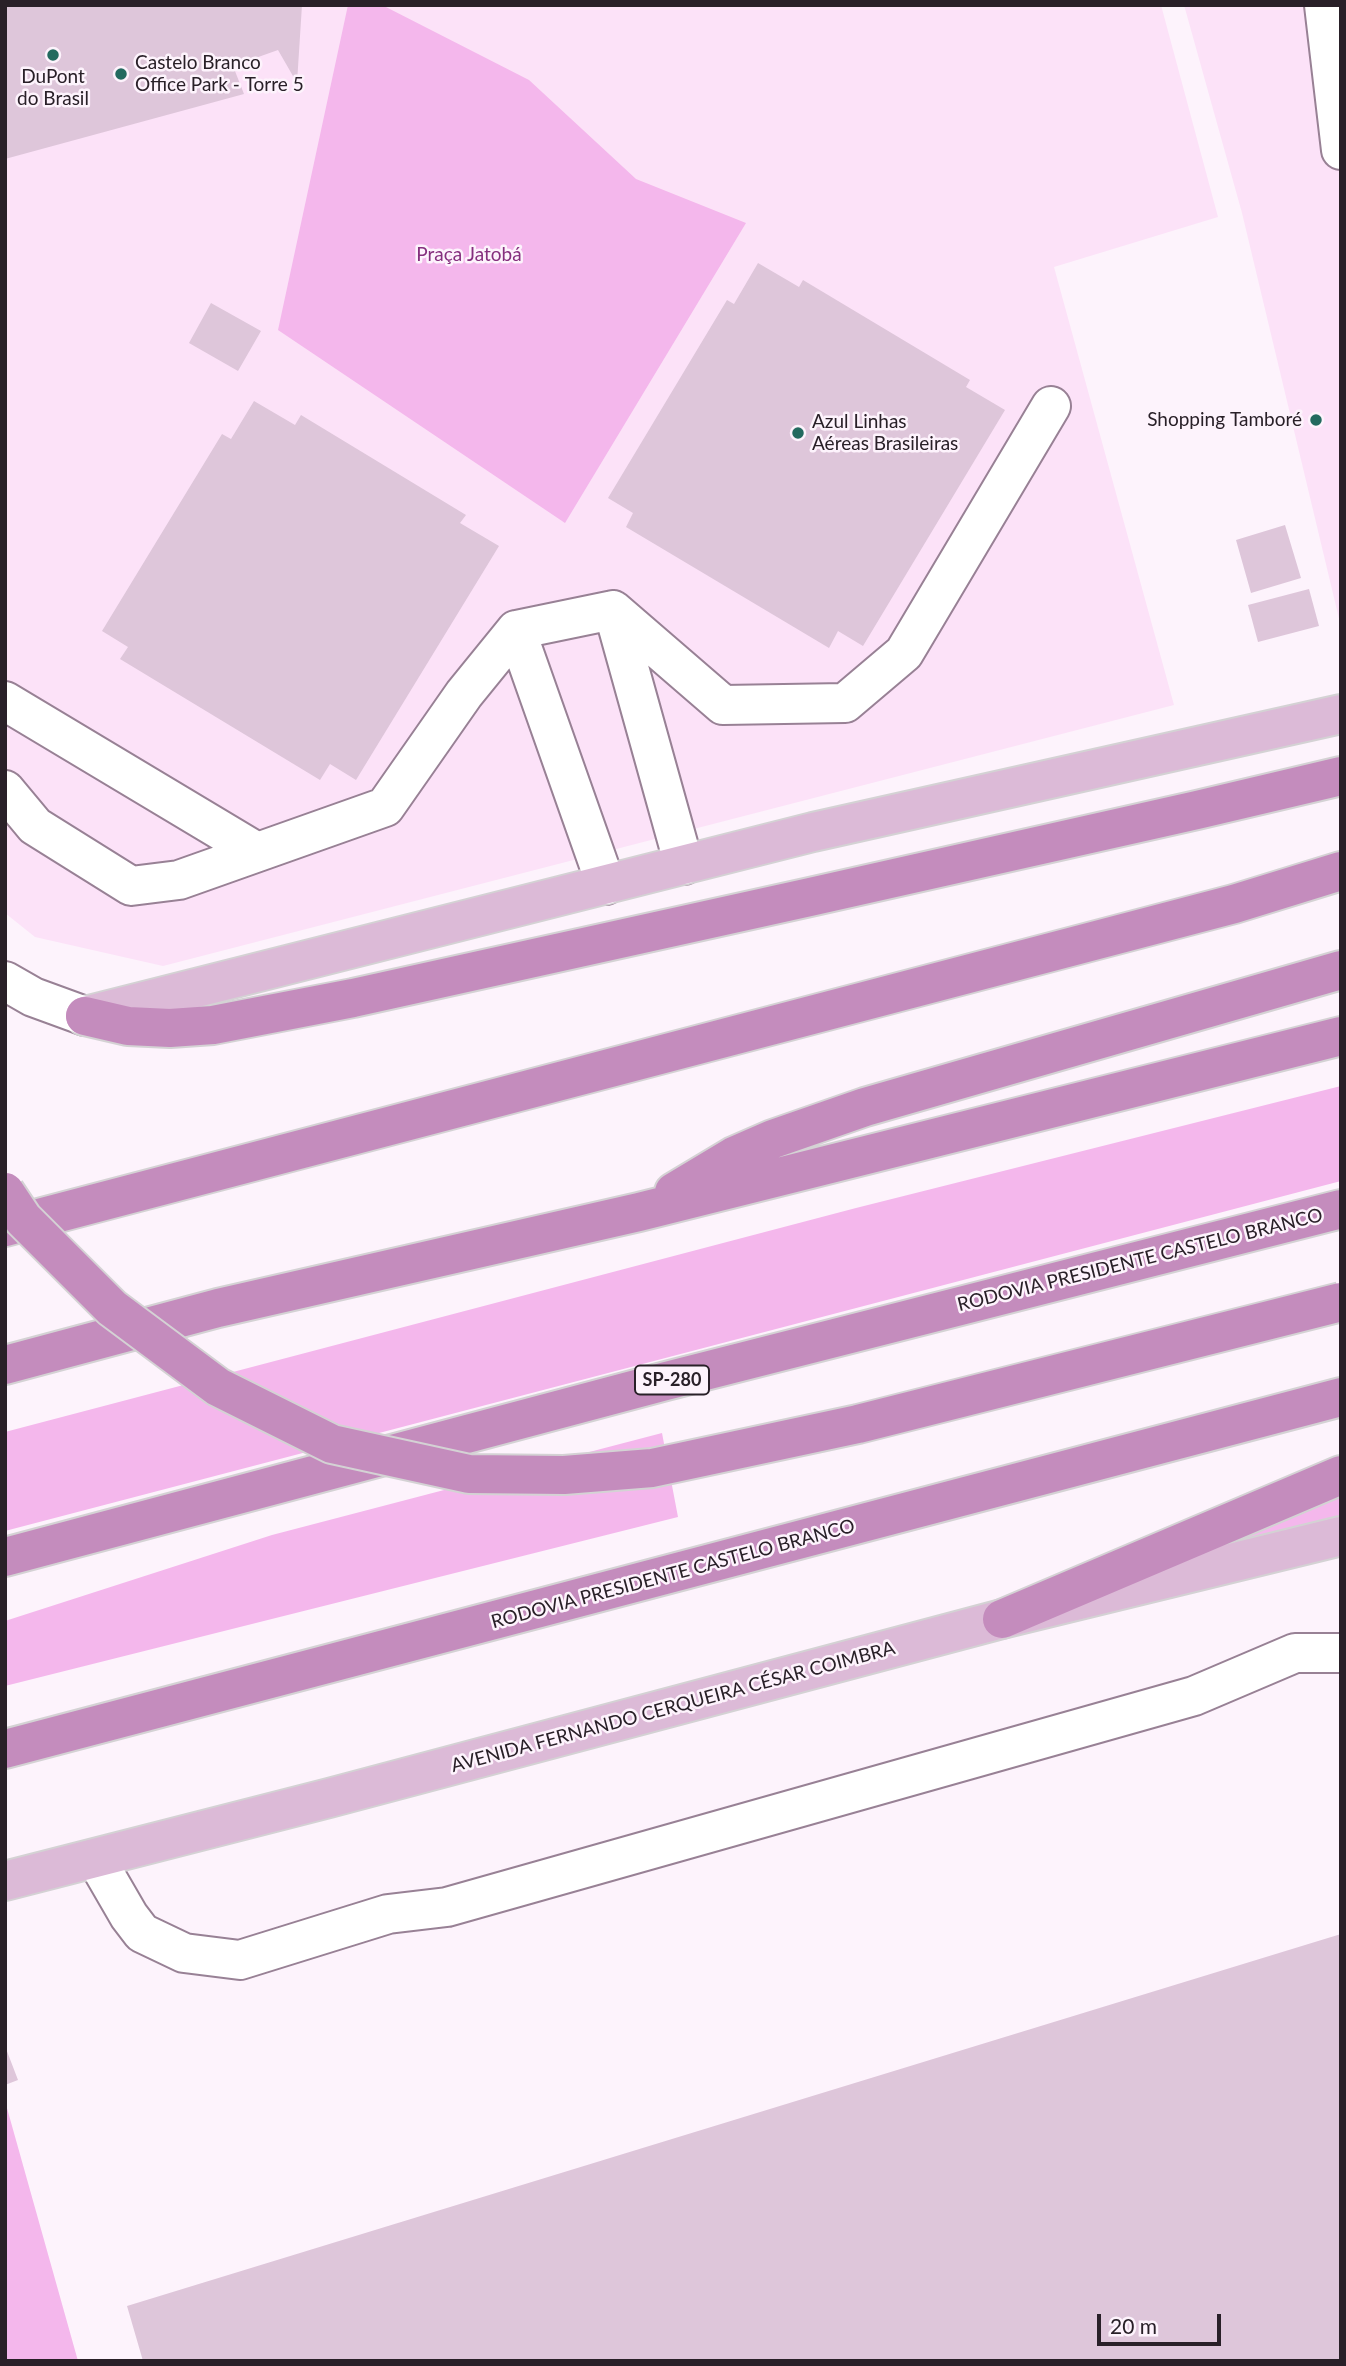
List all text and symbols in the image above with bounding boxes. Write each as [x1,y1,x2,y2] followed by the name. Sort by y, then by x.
[45,47,61,63] marker: DuPont do Brasil
[135,52,304,96] place label: Castelo Branco Office Park - Torre 5
[17,66,89,110] place label: DuPont do Brasil
[113,66,129,82] marker: Castelo Branco Office Park - Torre 5
[416,244,522,266] park label: Praça Jatobá
[1147,409,1302,431] place label: Shopping Tamboré
[812,411,958,455] place label: Azul Linhas Aéreas Brasileiras
[1308,412,1324,428] marker: Shopping Tamboré
[790,425,806,441] marker: Azul Linhas Aéreas Brasileiras
[955,1204,1325,1316] street label: RODOVIA PRESIDENTE CASTELO BRANCO
[635,1366,709,1394] road number: SP-280
[489,1514,857,1634] street label: RODOVIA PRESIDENTE CASTELO BRANCO
[448,1637,898,1777] street label: AVENIDA FERNANDO CERQUEIRA CÉSAR COIMBRA
[1101,2300,1225,2344] scale bar
[1110,2313,1157,2338] text: 20 m

